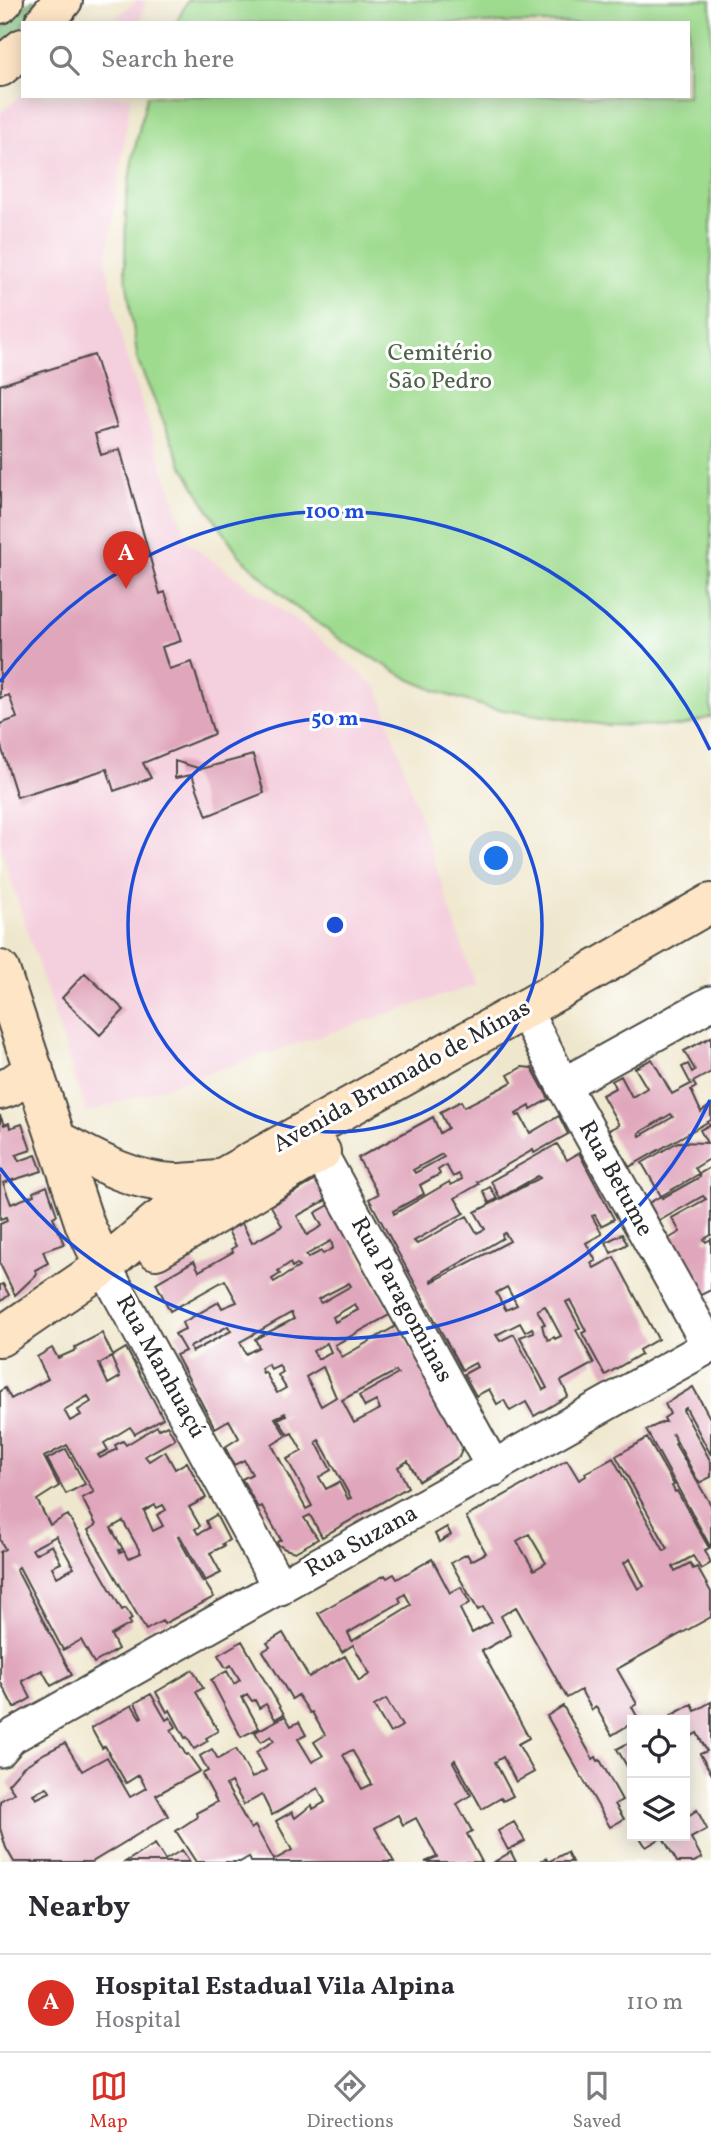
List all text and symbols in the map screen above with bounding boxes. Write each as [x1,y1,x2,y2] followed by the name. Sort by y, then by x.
[21,21,690,98] search box
[45,41,83,79] icon: search
[101,42,234,78] text: Search here
[387,337,493,399] park label: Cemitério São Pedro
[305,498,365,527] text: 100 m
[103,531,149,589] pin: A
[311,705,359,734] text: 50 m
[479,841,513,875] your location
[323,913,347,937] centre of rings
[267,992,537,1162] street label: Avenida Brumado de Minas
[569,1115,661,1243] street label: Rua Betume
[341,1211,461,1389] street label: Rua Paragominas
[106,1289,214,1445] street label: Rua Manhuaçú
[300,1497,424,1587] street label: Rua Suzana
[627,1715,690,1841] map controls
[627,1715,690,1778] button: locate
[627,1778,690,1841] button: layers
[28,1887,130,1929] text: Nearby
[95,1969,455,2005] text: Hospital Estadual Vila Alpina
[43,1987,59,2019] text: A
[626,1987,683,2019] text: 110 m
[95,2005,181,2037] text: Hospital
[89,2067,128,2135] tab: Map
[307,2067,394,2135] tab: Directions
[573,2067,621,2135] tab: Saved

